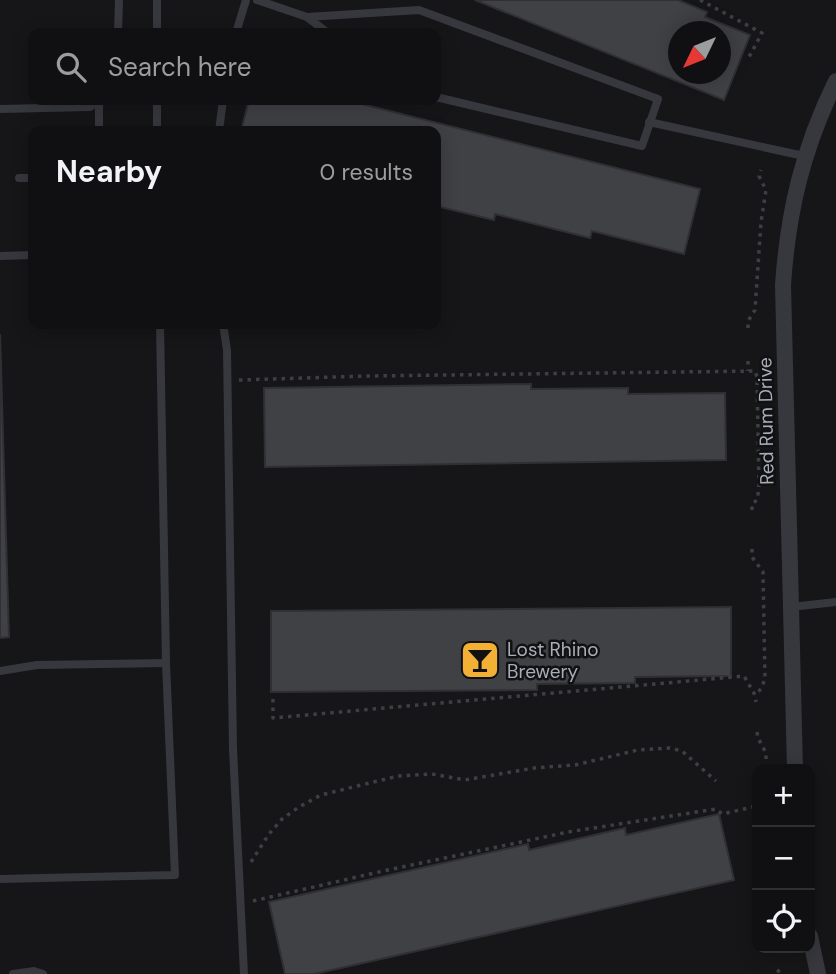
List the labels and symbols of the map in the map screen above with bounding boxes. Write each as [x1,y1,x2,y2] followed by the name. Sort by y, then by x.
[668,21,731,84] north arrow
[752,357,780,485] street label: Red Rum Drive
[507,637,598,684] place label: Lost Rhino Brewery
[459,639,501,681] bar icon: Lost Rhino Brewery

